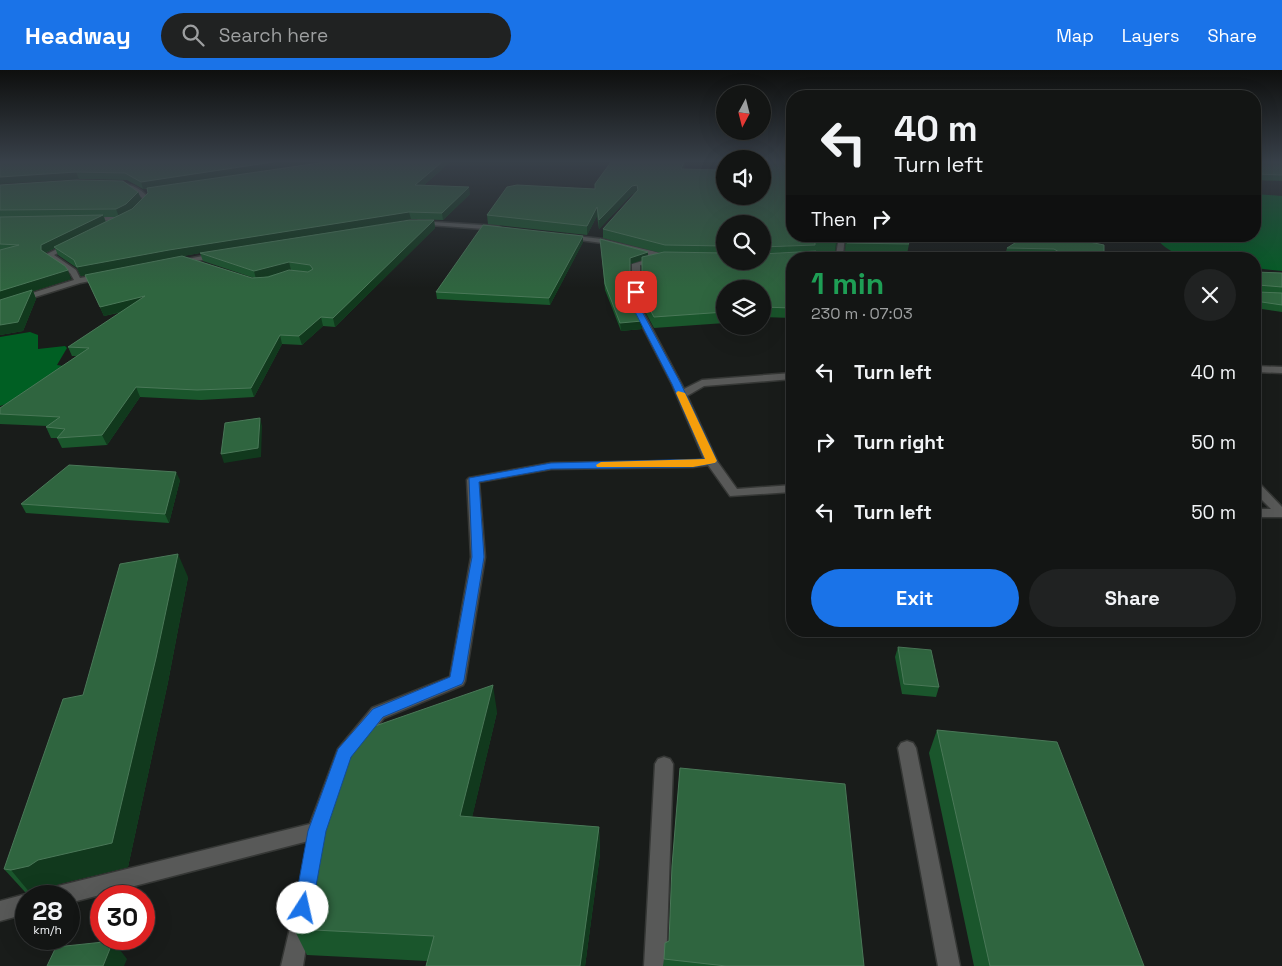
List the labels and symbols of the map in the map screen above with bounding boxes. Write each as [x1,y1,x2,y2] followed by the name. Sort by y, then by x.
[716,85,771,140] north arrow
[615,271,657,313] pin
[276,881,328,933] position arrow
[90,885,155,950] speed limit sign: 30

